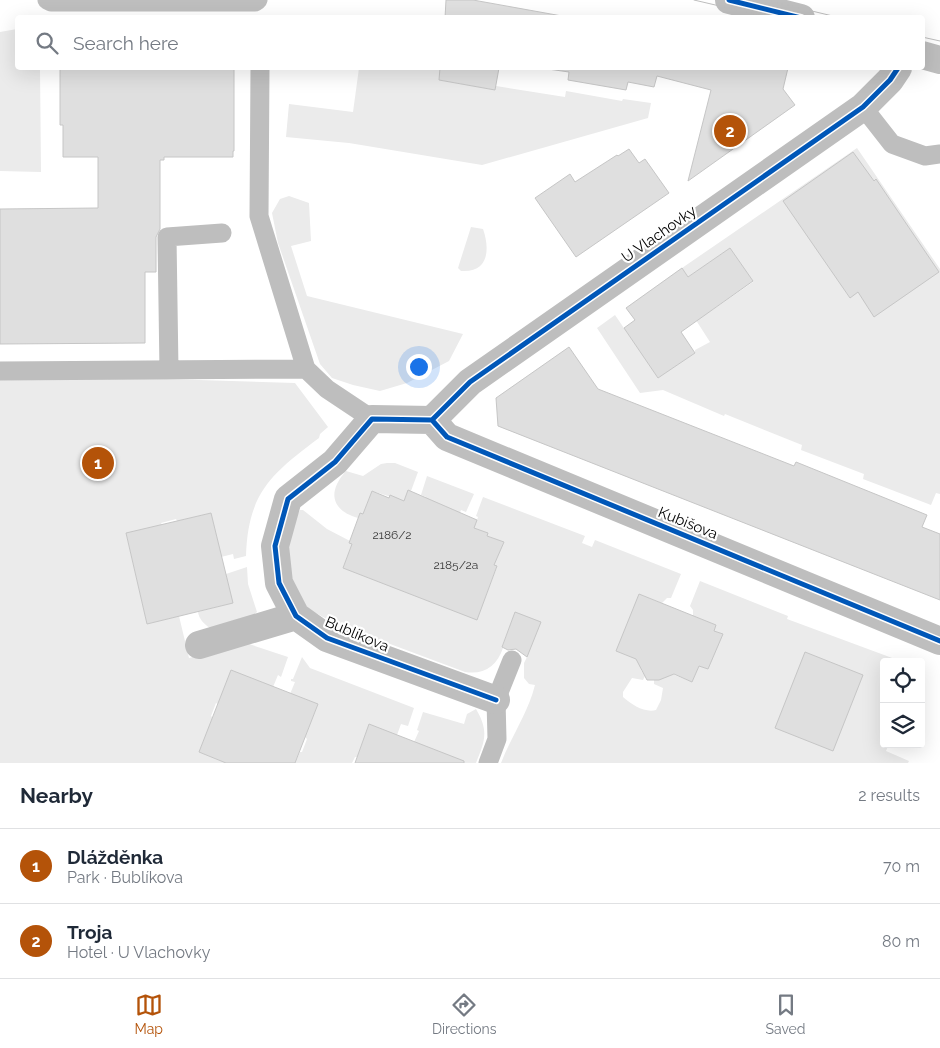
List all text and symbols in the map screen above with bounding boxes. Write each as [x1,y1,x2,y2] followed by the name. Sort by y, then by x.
[15,15,925,70] search box
[33,29,61,57] icon: search
[73,32,179,54] text: Search here
[714,112,746,150] pin: 2
[618,202,700,266] street label: U Vlachovky
[406,354,432,380] your location
[82,444,114,482] pin: 1
[656,503,720,543] street label: Kubišova
[373,528,411,542] house number: 2186/2
[434,558,478,572] house number: 2185/2a
[322,612,392,656] street label: Bublíkova
[880,658,925,748] map controls
[880,658,925,703] button: locate
[880,703,925,748] button: layers
[20,783,93,808] text: Nearby
[858,786,920,805] text: 2 results
[67,846,163,868] text: Dlážděnka
[32,857,40,876] text: 1
[883,857,920,876] text: 70 m
[67,868,183,887] text: Park · Bublíkova
[67,921,112,943] text: Troja
[31,932,41,951] text: 2
[882,932,920,951] text: 80 m
[67,943,210,962] text: Hotel · U Vlachovky
[134,991,163,1037] tab: Map
[432,991,497,1037] tab: Directions
[765,991,806,1037] tab: Saved

